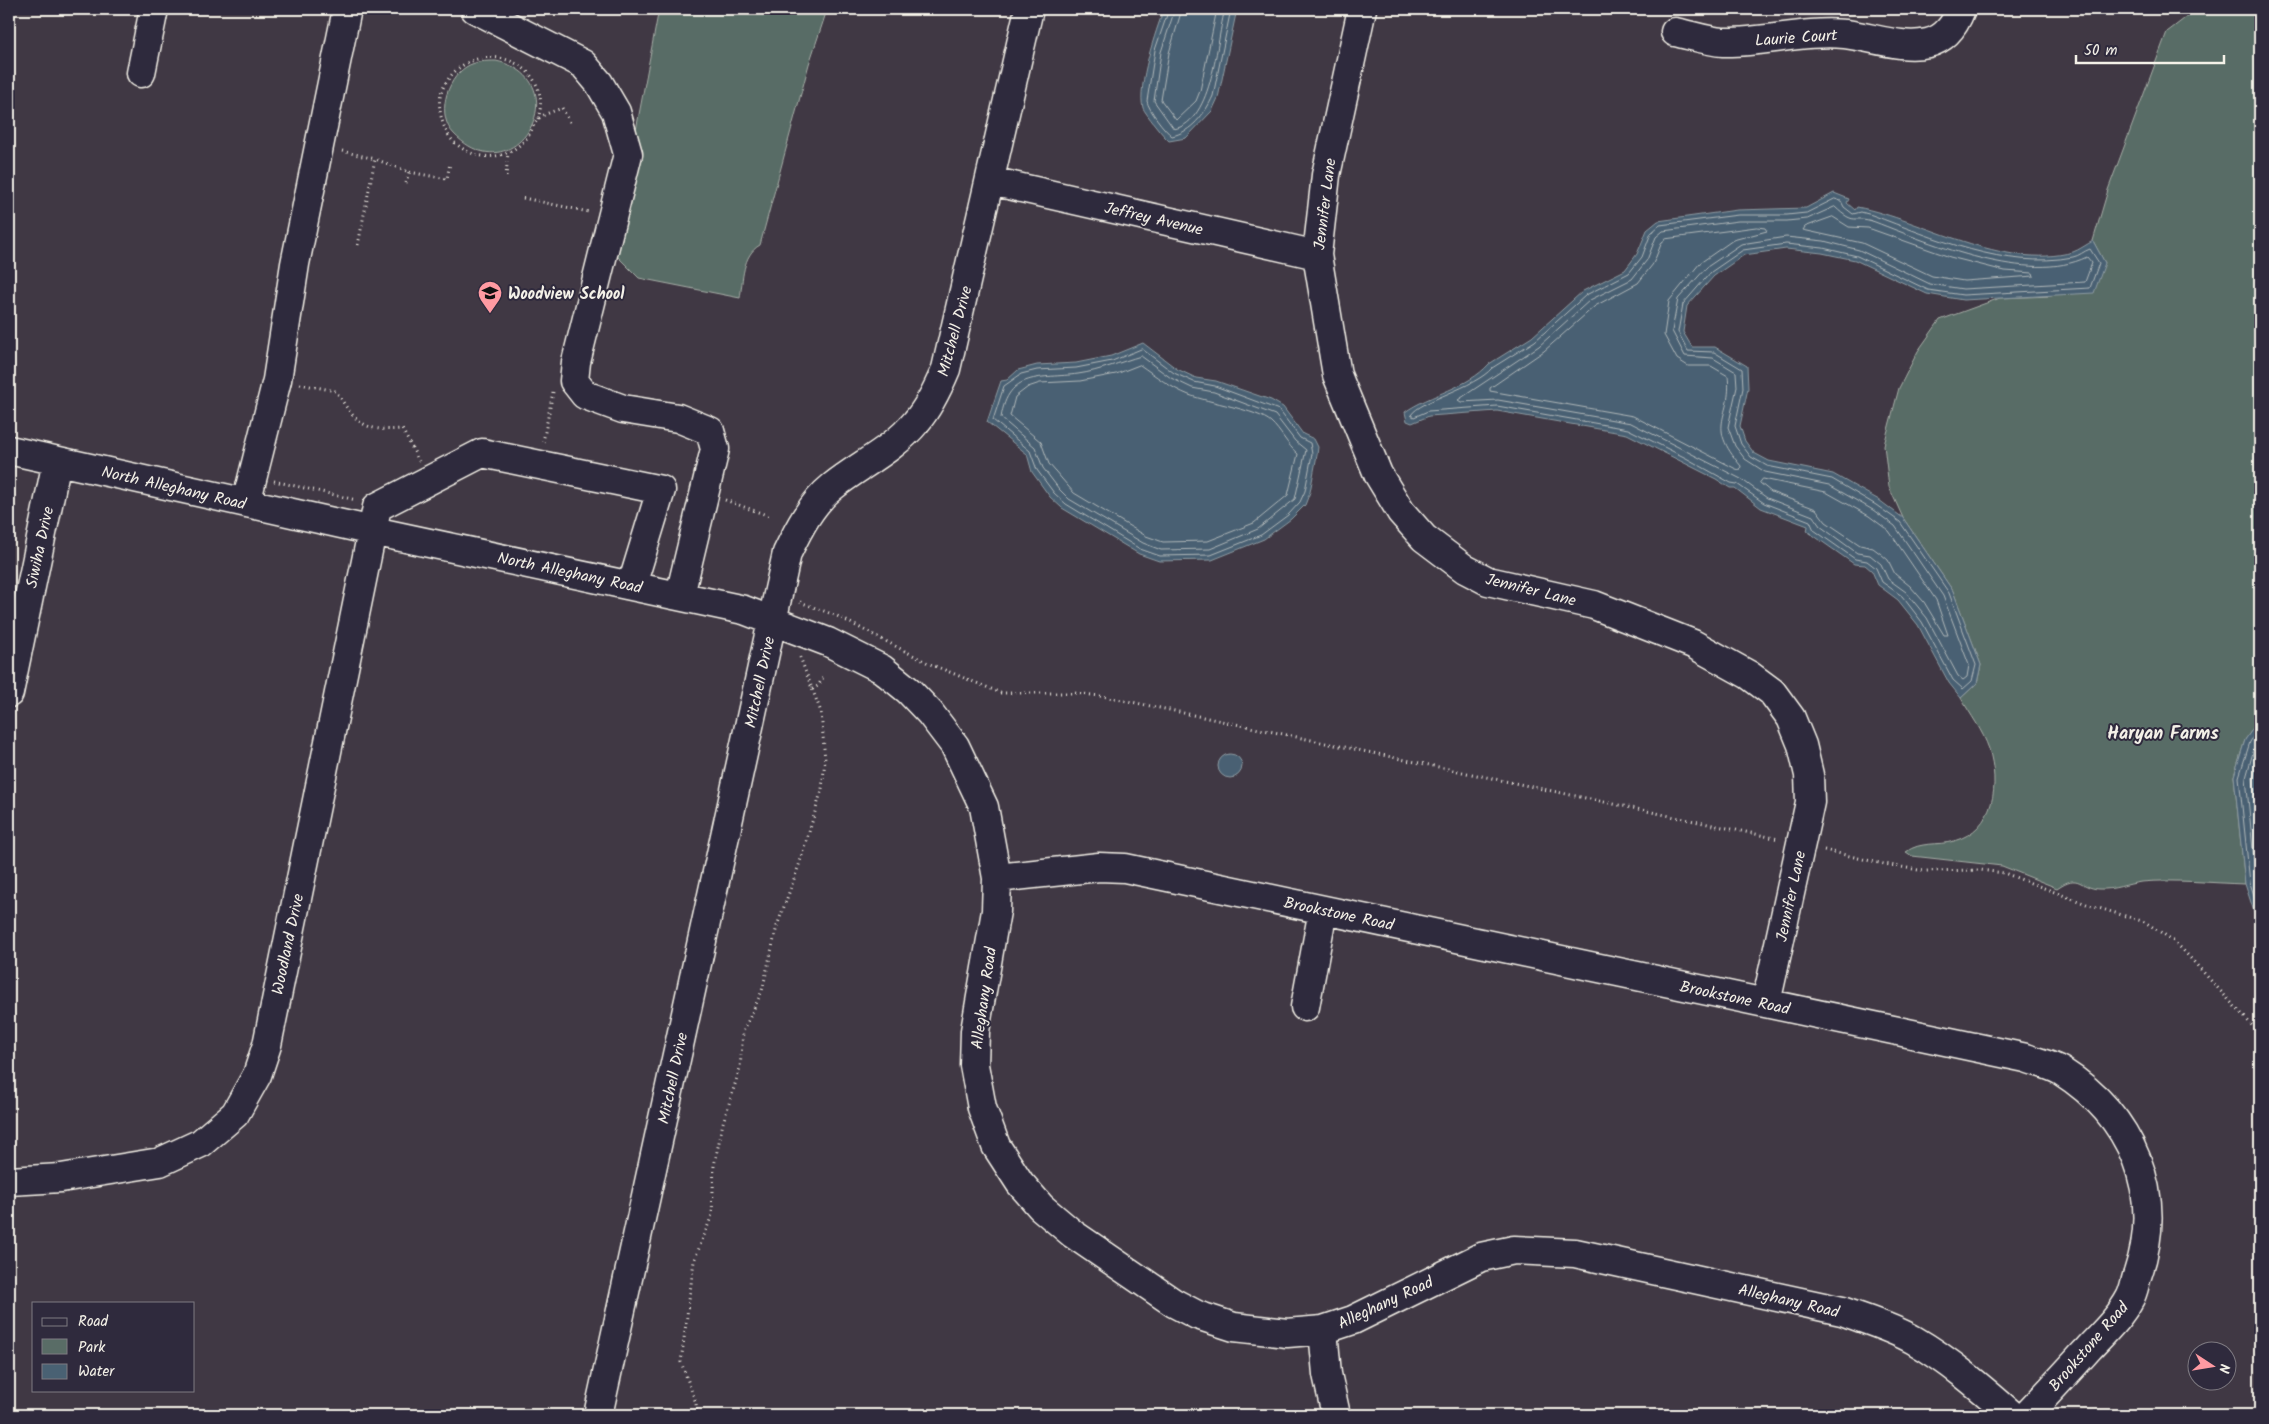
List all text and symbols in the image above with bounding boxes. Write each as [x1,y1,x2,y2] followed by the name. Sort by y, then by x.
[1754,23,1839,54] street label: Laurie Court
[2076,32,2224,64] scale bar
[2084,39,2118,63] text: 50 m
[1307,157,1344,252] street label: Jennifer Lane
[1102,196,1205,243] street label: Jeffrey Avenue
[477,280,503,314] school or university icon: Woodview School
[508,282,625,307] place label: Woodview School
[931,283,980,380] street label: Mitchell Drive
[99,460,249,517] street label: North Alleghany Road
[20,504,61,590] street label: Siwiha Drive
[495,546,645,601] street label: North Alleghany Road
[1483,567,1579,614] street label: Jennifer Lane
[739,634,782,730] street label: Mitchell Drive
[2107,720,2219,749] district label: Haryan Farms
[1770,848,1813,944] street label: Jennifer Lane
[266,891,311,997] street label: Woodland Drive
[1281,891,1397,939] street label: Brookstone Road
[965,944,1004,1051] street label: Alleghany Road
[1677,975,1793,1023] street label: Brookstone Road
[652,1030,695,1126] street label: Mitchell Drive
[1334,1270,1438,1336] street label: Alleghany Road
[1736,1278,1843,1325] street label: Alleghany Road
[2043,1296,2136,1397] street label: Brookstone Road
[32,1302,195,1392] legend
[78,1310,109,1334] text: Road
[78,1336,106,1360] text: Park
[2186,1342,2236,1392] north arrow
[78,1360,115,1384] text: Water
[2212,1362,2235,1375] text: N

